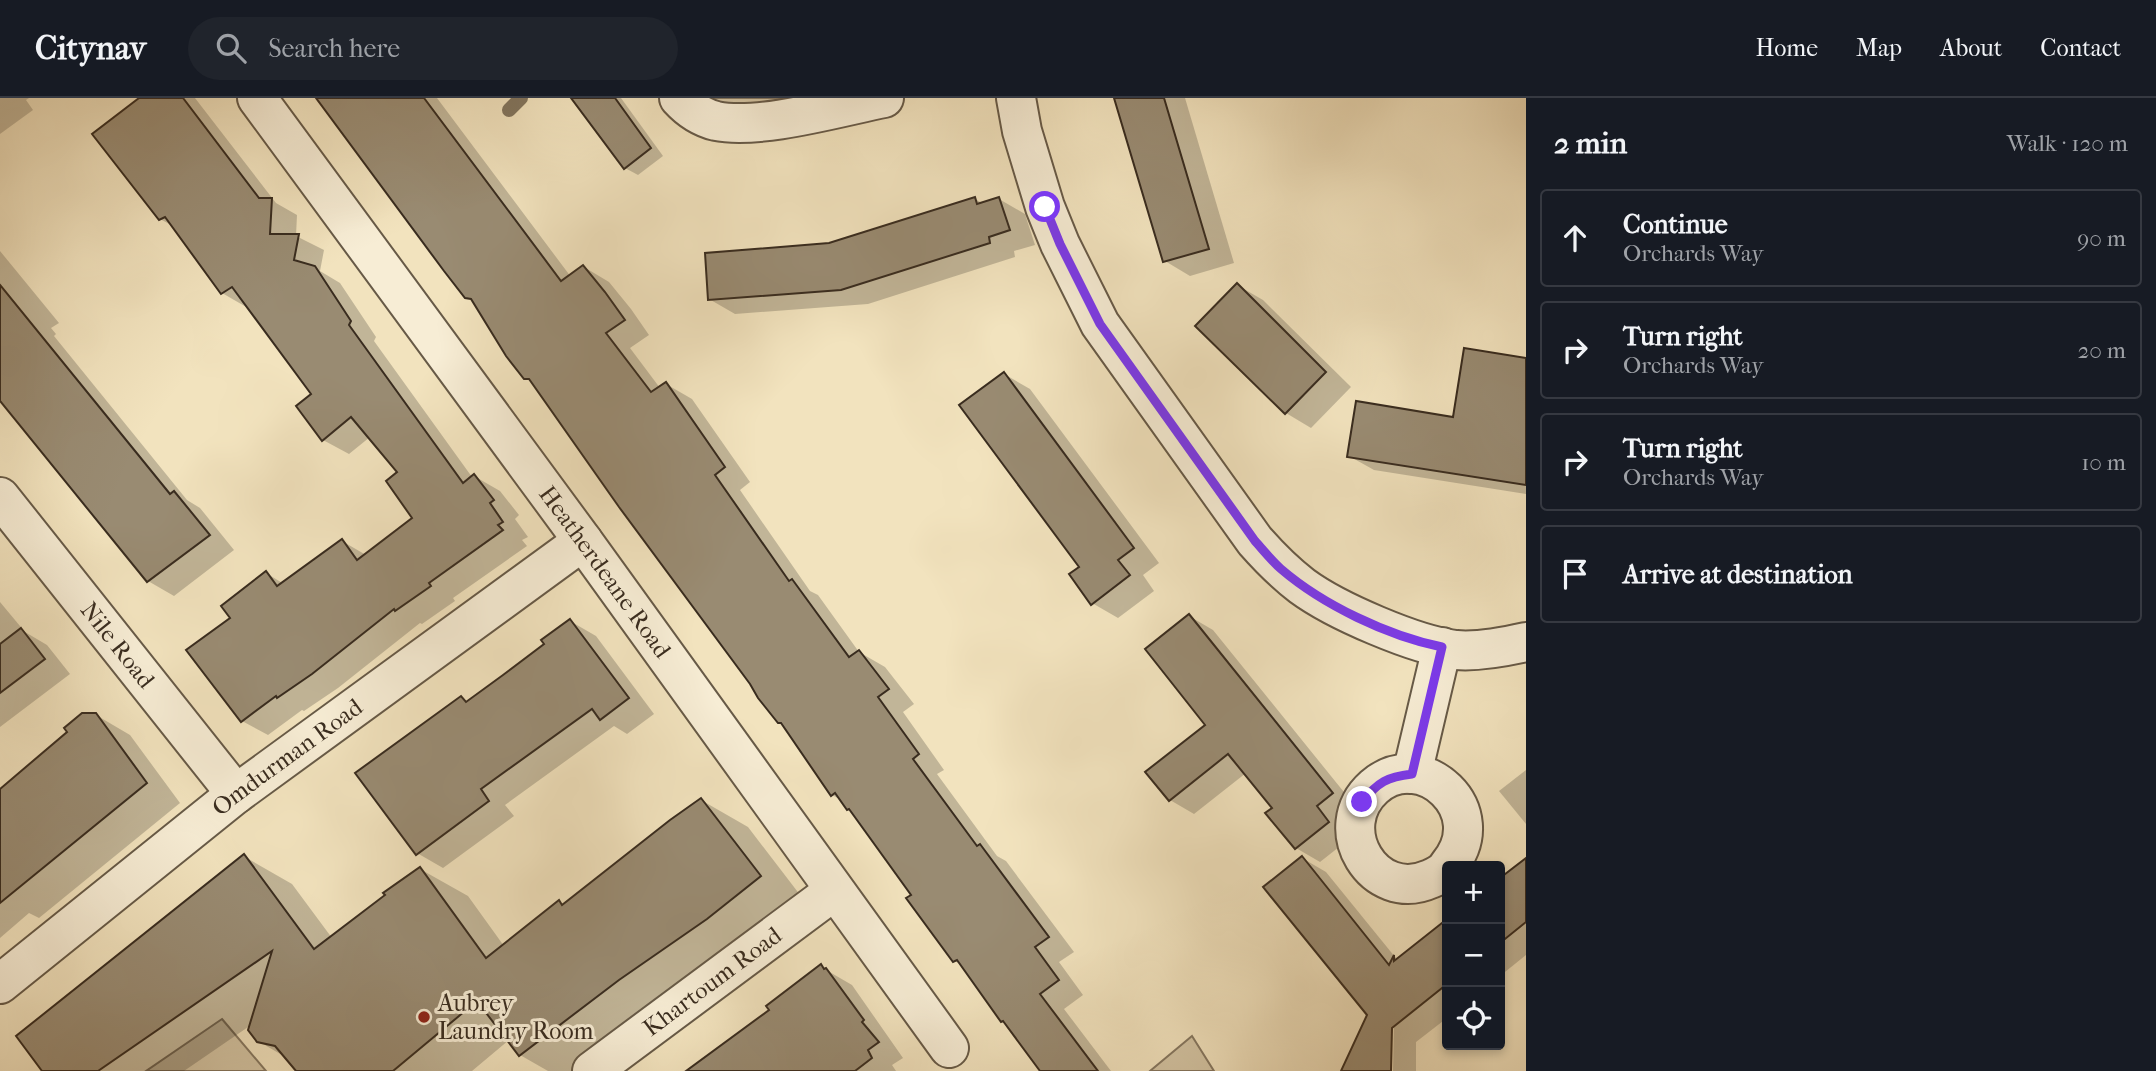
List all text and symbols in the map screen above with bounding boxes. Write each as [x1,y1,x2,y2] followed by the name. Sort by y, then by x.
[188,17,678,80] search box
[35,29,146,68] text: Citynav
[212,29,250,67] icon: search
[268,33,400,64] text: Search here
[1756,34,1818,62] text: Home
[1856,34,1902,62] text: Map
[1940,34,2002,62] text: About
[2040,34,2121,62] text: Contact
[1554,126,1627,161] text: 2 min
[2007,130,2128,157] text: Walk · 120 m
[1029,191,1060,222] route start
[1623,209,1728,240] text: Continue
[1556,219,1594,257] icon: ahead
[2077,225,2126,252] text: 90 m
[1623,240,1763,267] text: Orchards Way
[1623,321,1743,352] text: Turn right
[1556,331,1594,369] icon: right
[2077,337,2126,364] text: 20 m
[1623,352,1763,379] text: Orchards Way
[1623,433,1743,464] text: Turn right
[1556,443,1594,481] icon: right
[2081,449,2126,476] text: 10 m
[1623,464,1763,491] text: Orchards Way
[533,480,677,664] street label: Heatherdeane Road
[1556,555,1594,593] icon: arrive
[1623,559,1853,590] text: Arrive at destination
[75,596,161,694] street label: Nile Road
[206,692,368,822] street label: Omdurman Road
[1346,786,1377,817] route end
[1442,861,1505,1050] map controls
[1442,861,1505,924] button: +
[638,920,788,1042] street label: Khartoum Road
[1442,924,1505,987] button: −
[1442,987,1505,1050] button: locate
[437,989,593,1045] place label: Aubrey Laundry Room
[416,1009,432,1025] marker: Aubrey Laundry Room

